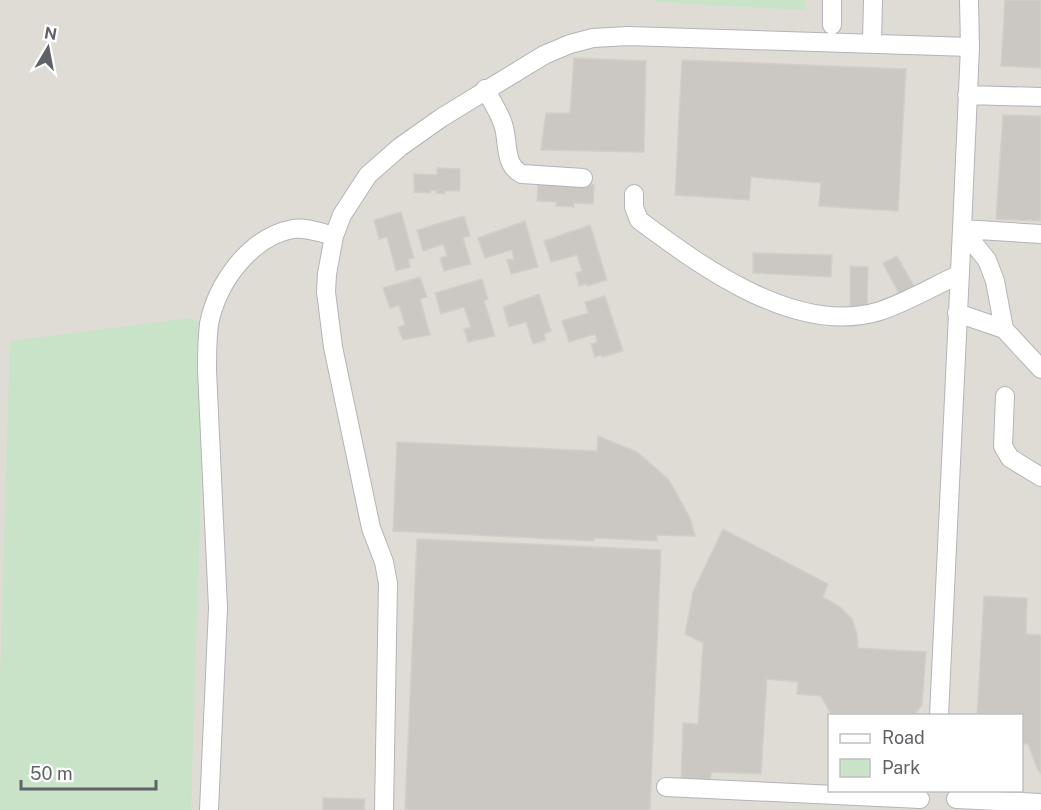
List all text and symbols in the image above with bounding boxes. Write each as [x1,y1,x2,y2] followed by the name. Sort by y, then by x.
[18,18,78,78] north arrow
[43,23,58,44] text: N
[828,714,1023,792] legend
[882,727,925,748] text: Road
[21,753,156,791] scale bar
[882,757,920,778] text: Park
[30,763,73,784] text: 50 m

